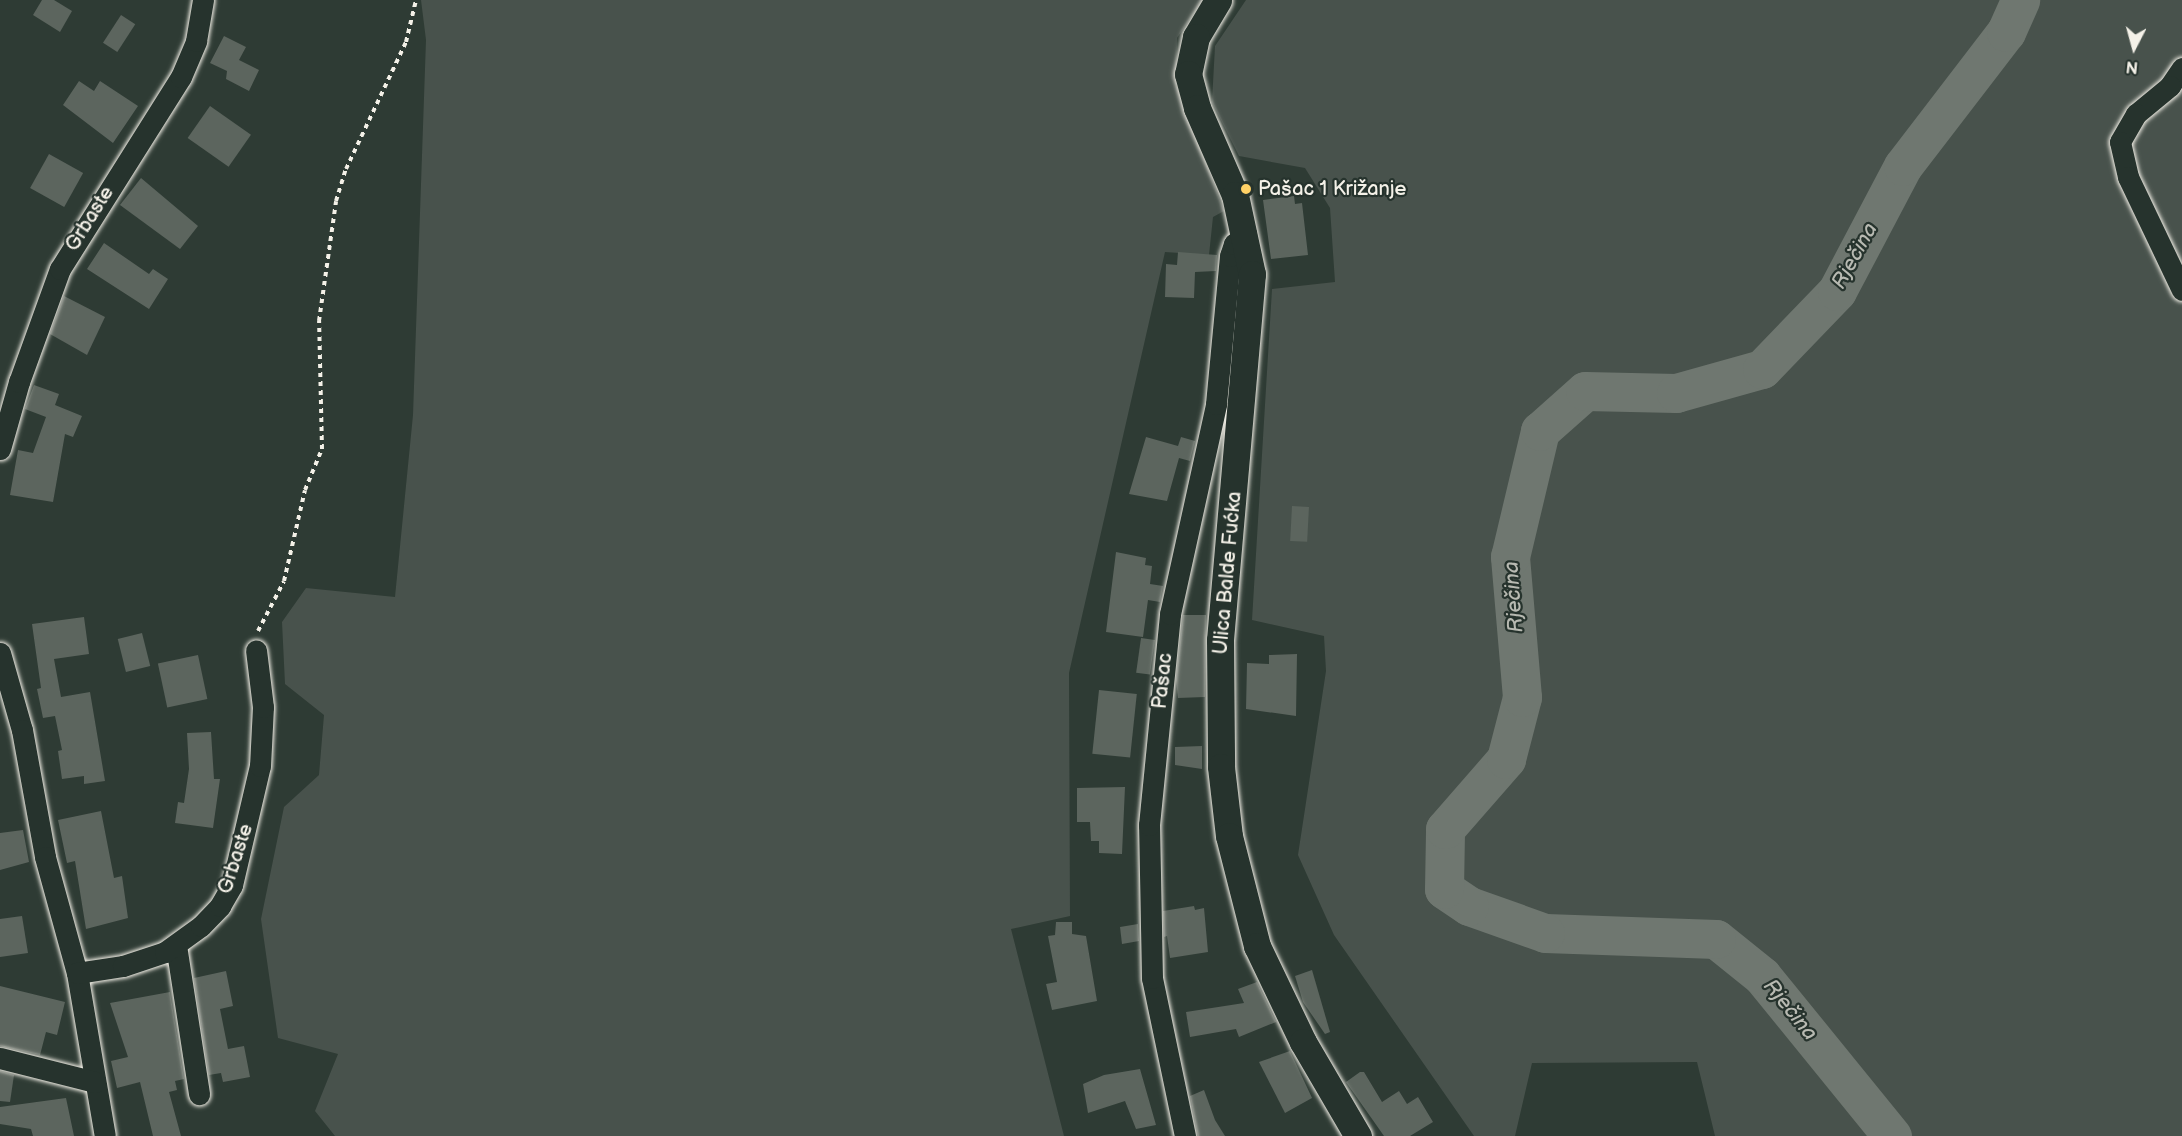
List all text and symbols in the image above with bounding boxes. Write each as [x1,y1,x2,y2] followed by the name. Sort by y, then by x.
[2104,18,2164,78] north arrow
[2125,56,2139,76] text: N
[1258,177,1406,201] place label: Pašac 1 Križanje
[61,182,119,256] street label: Grbaste
[1239,182,1253,196] marker: Pašac 1 Križanje
[1827,219,1883,293] water label: Rječina
[1209,490,1247,656] street label: Ulica Balde Fućka
[1499,560,1529,634] water label: Rječina
[1148,652,1178,710] street label: Pašac
[213,821,259,897] street label: Grbaste
[1758,974,1822,1046] water label: Rječina

